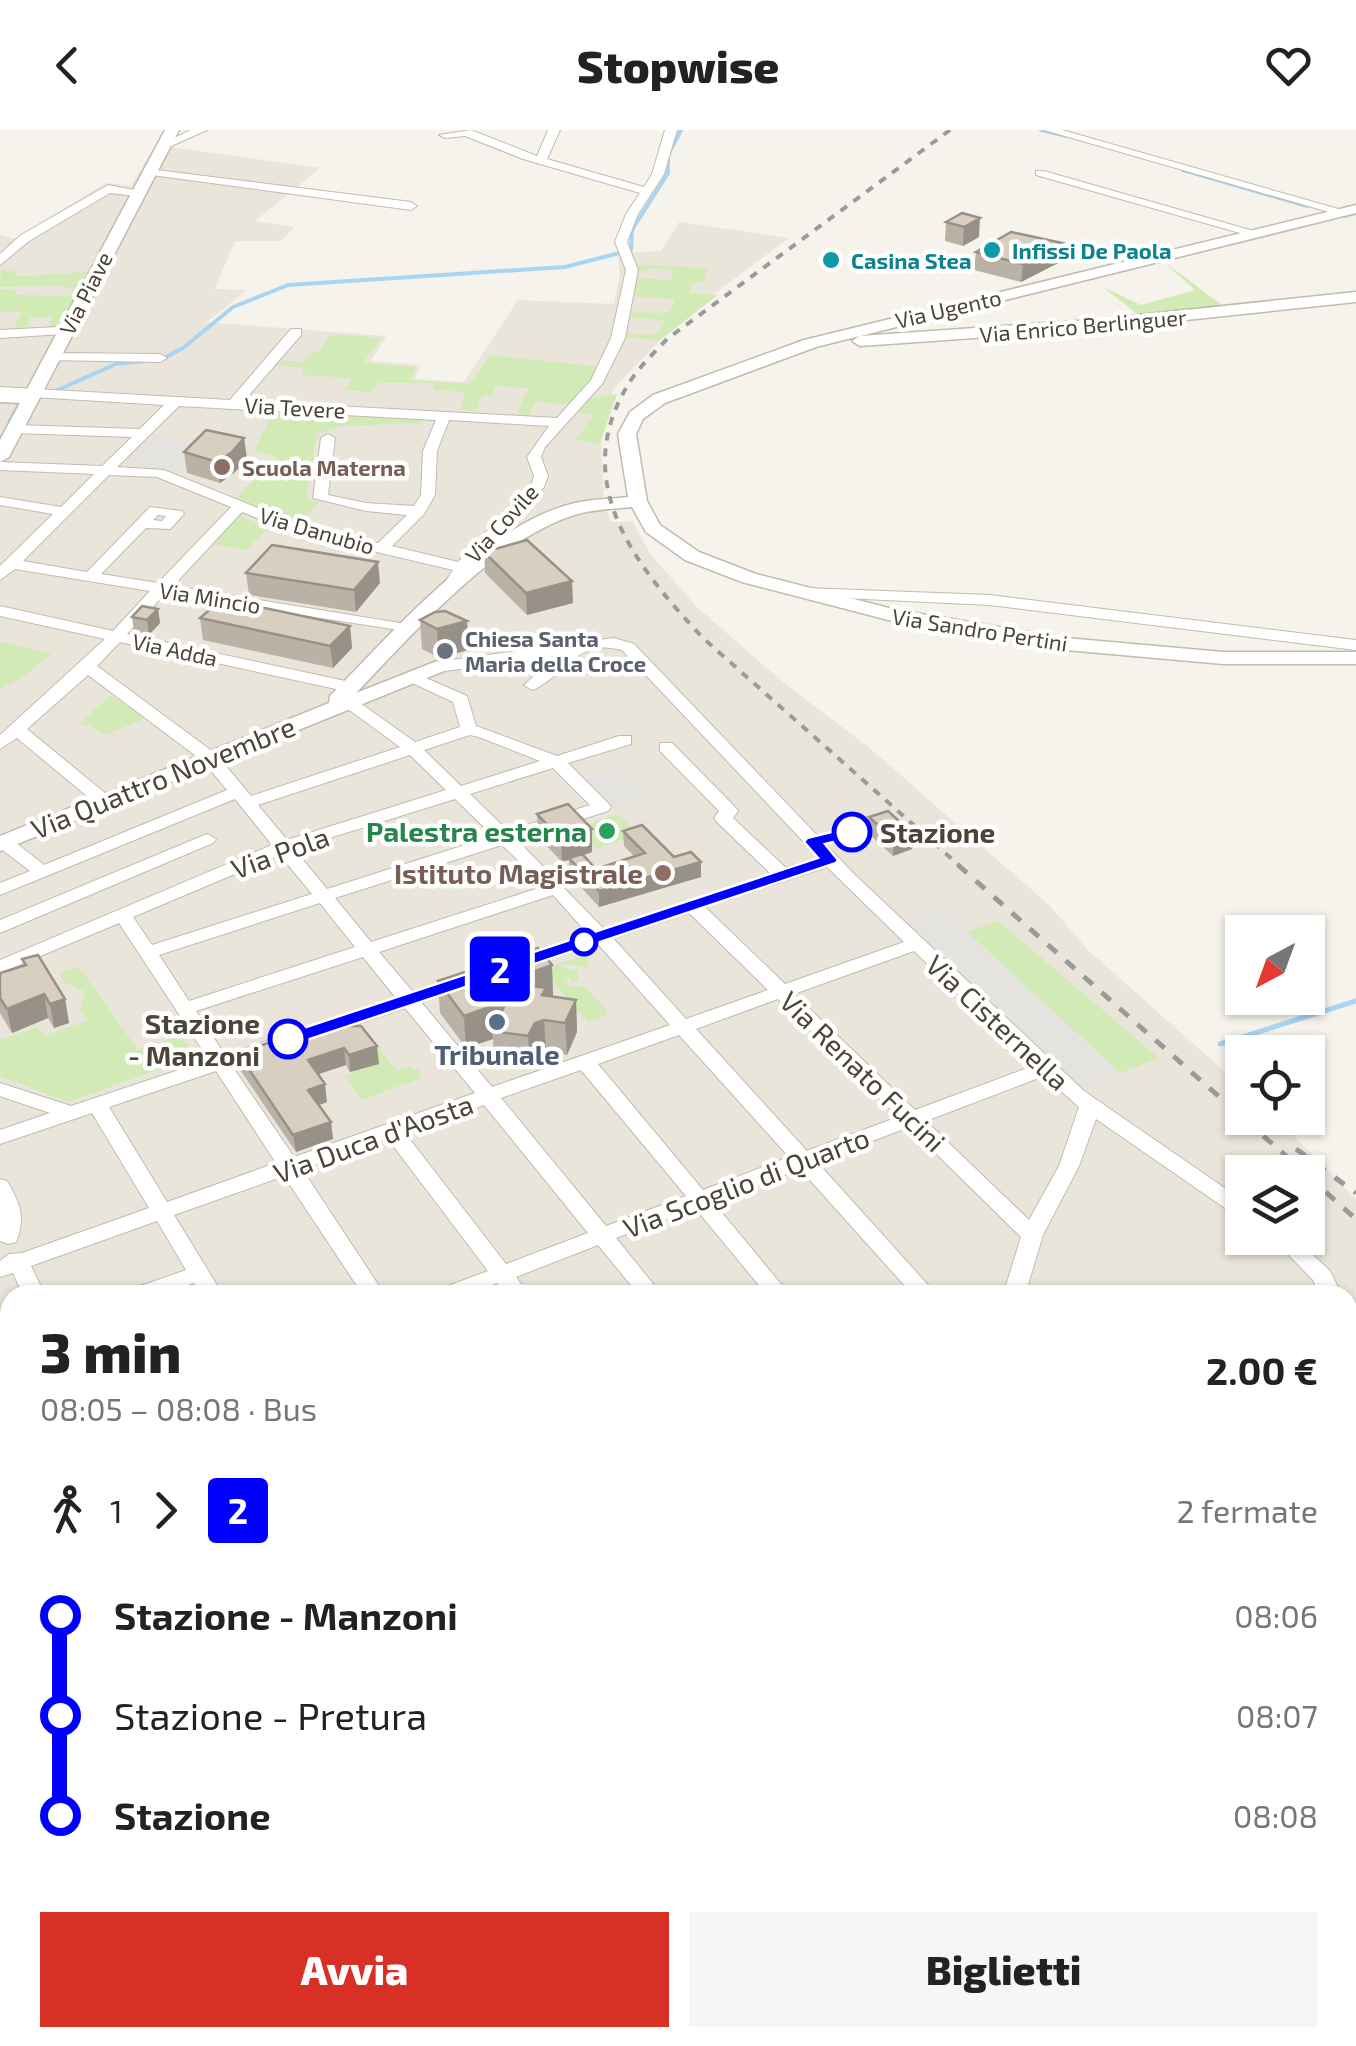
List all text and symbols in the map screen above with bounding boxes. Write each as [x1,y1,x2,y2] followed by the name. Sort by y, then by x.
[40,38,95,93] icon: back
[577,38,779,92] text: Stopwise
[1261,38,1316,93] icon: heart
[1012,237,1171,263] place label: Infissi De Paola
[981,239,1003,261] marker: Infissi De Paola
[53,247,117,339] street label: Via Piave
[851,247,972,273] place label: Casina Stea
[820,249,842,271] marker: Casina Stea
[892,283,1004,333] street label: Via Ugento
[978,303,1188,347] street label: Via Enrico Berlinguer
[244,391,346,423] street label: Via Tevere
[242,454,406,480] place label: Scuola Materna
[211,456,233,478] marker: Scuola Materna
[459,479,543,567] street label: Via Covile
[257,501,377,559] street label: Via Danubio
[158,576,262,618] street label: Via Mincio
[890,602,1070,656] street label: Via Sandro Pertini
[465,625,646,676] place label: Chiesa Santa Maria della Croce
[130,627,220,671] street label: Via Adda
[434,640,456,662] marker: Chiesa Santa Maria della Croce
[26,708,300,846] street label: Via Quattro Novembre
[833,813,871,851] marker: Stazione
[366,814,587,848] place label: Palestra esterna
[880,815,995,849] place label: Stazione
[226,819,334,885] street label: Via Pola
[596,820,618,842] marker: Palestra esterna
[394,856,643,890] place label: Istituto Magistrale
[652,862,674,884] marker: Istituto Magistrale
[1225,915,1325,1015] north arrow
[1225,915,1325,1255] map controls
[571,929,597,955] unlabelled marker
[468,936,532,1002] line badge: 2
[919,947,1077,1097] street label: Via Cisternella
[490,948,510,990] text: 2
[773,983,953,1159] street label: Via Renato Fucini
[128,1006,260,1072] place label: Stazione - Manzoni
[486,1011,508,1033] marker: Tribunale
[269,1020,307,1058] marker: Stazione - Manzoni
[1225,1035,1325,1135] button: locate
[434,1037,560,1071] place label: Tribunale
[269,1086,477,1190] street label: Via Duca d'Aosta
[618,1119,874,1245] street label: Via Scoglio di Quarto
[1225,1155,1325,1255] button: layers
[40,1318,181,1384] text: 3 min
[1206,1347,1318,1393] text: 2.00 €
[40,1389,317,1427] text: 08:05 – 08:08 · Bus
[40,1483,95,1538] icon: walk
[138,1483,193,1538] icon: forward
[228,1489,248,1531] text: 2
[110,1491,123,1529] text: 1
[1176,1491,1318,1529] text: 2 fermate
[114,1592,458,1638] text: Stazione - Manzoni
[1234,1596,1318,1634] text: 08:06
[114,1692,427,1738] text: Stazione - Pretura
[1236,1696,1318,1734] text: 08:07
[114,1792,271,1838] text: Stazione
[1233,1796,1318,1834] text: 08:08
[40,1912,669,2027] button: Avvia
[689,1912,1318,2027] button: Biglietti

